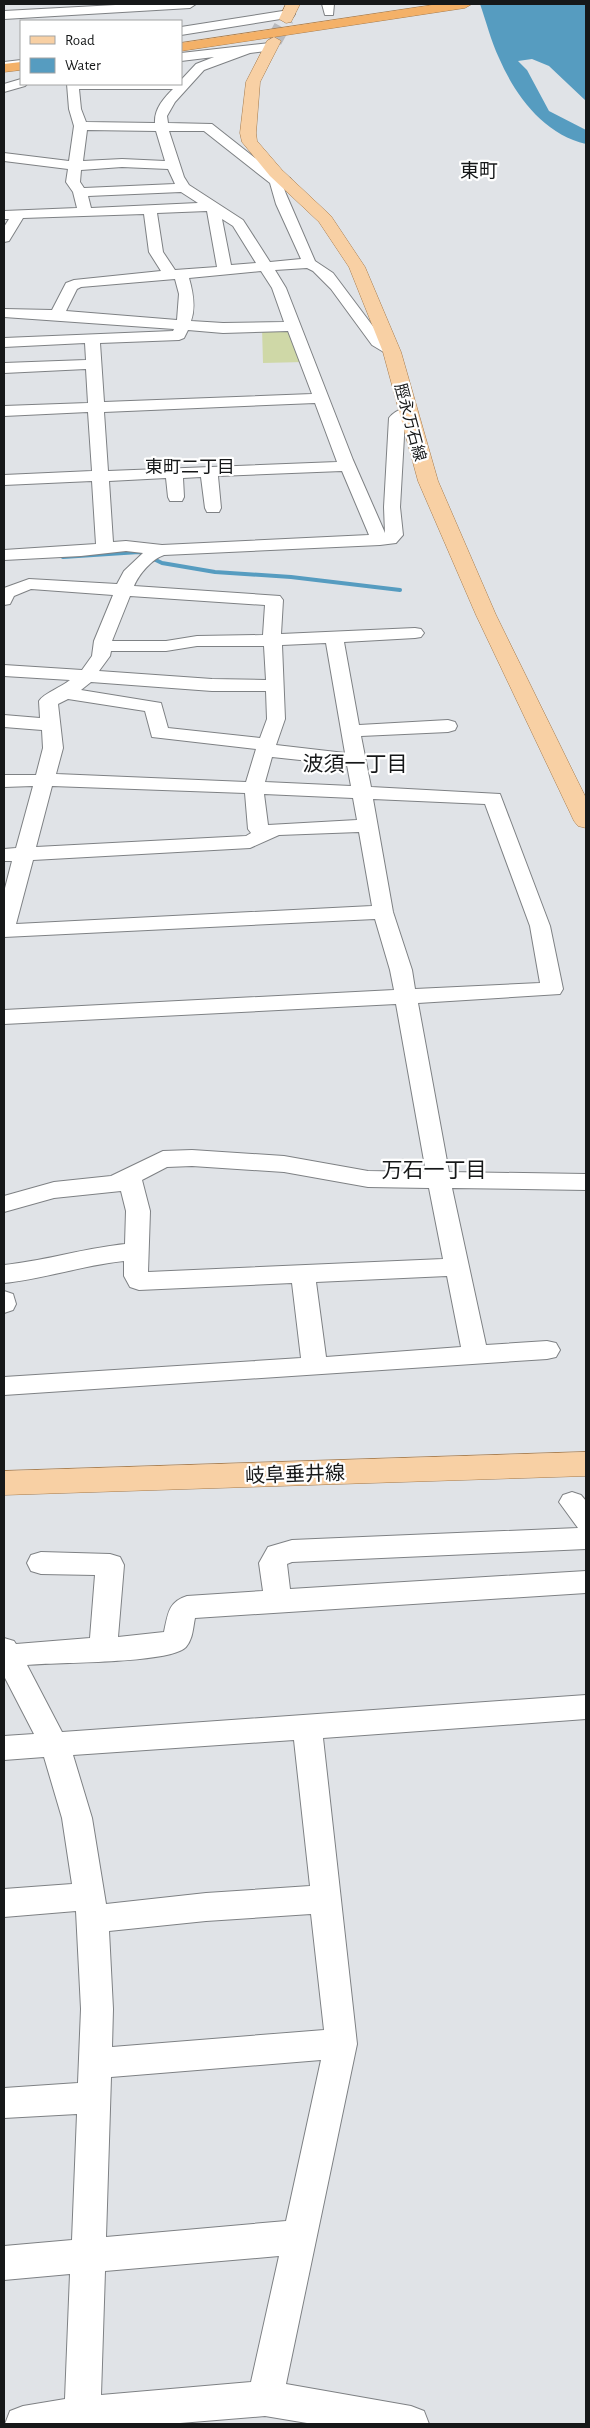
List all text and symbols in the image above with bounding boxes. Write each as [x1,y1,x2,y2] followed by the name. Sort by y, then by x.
[20,20,182,85] legend
[65,33,95,48] text: Road
[65,58,101,73] text: Water
[460,161,498,181] district label: 東町
[392,381,429,463] street label: 脛永万石線
[145,458,235,477] district label: 東町二丁目
[303,753,408,775] district label: 波須一丁目
[382,1160,487,1181] district label: 万石一丁目
[245,1461,345,1487] street label: 岐阜垂井線

